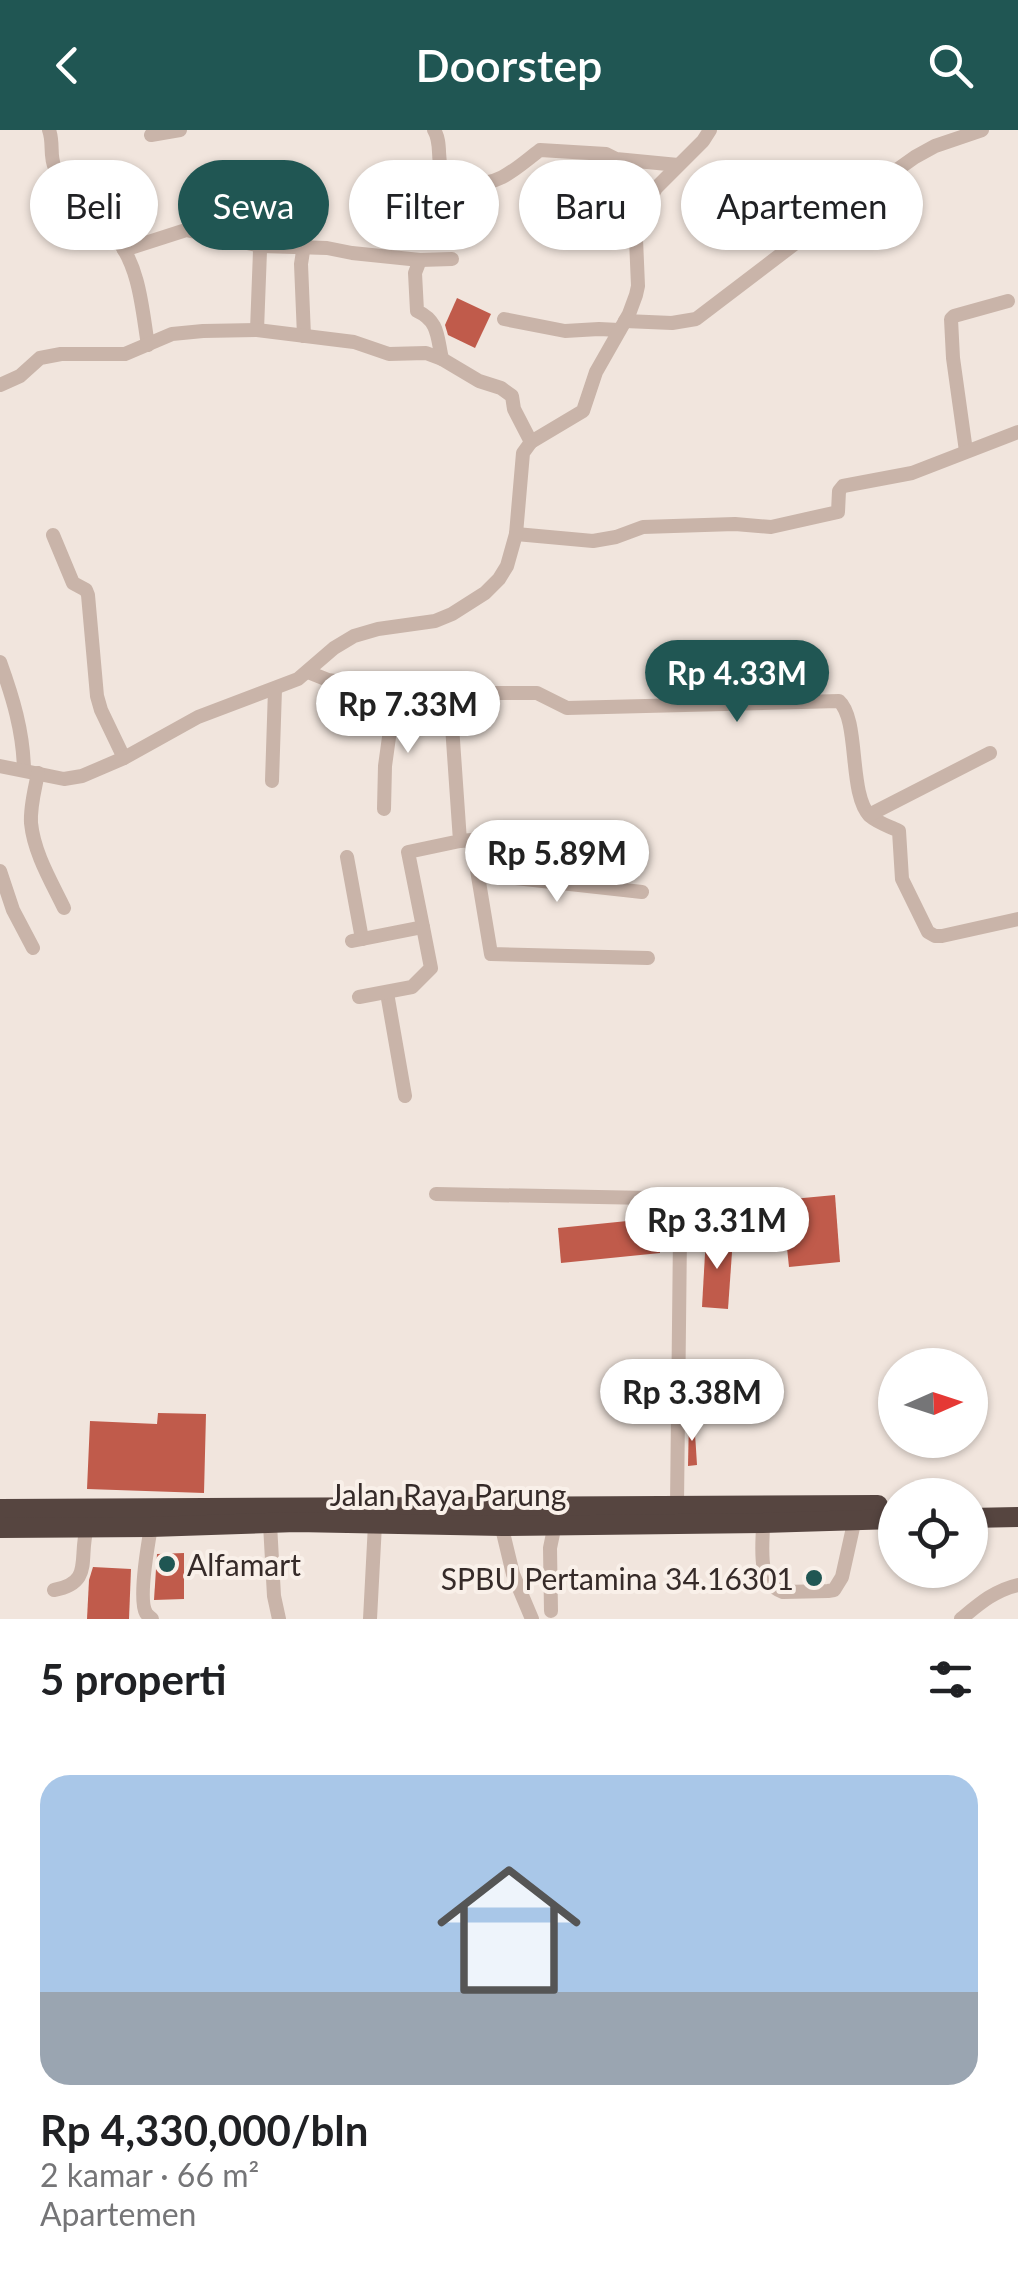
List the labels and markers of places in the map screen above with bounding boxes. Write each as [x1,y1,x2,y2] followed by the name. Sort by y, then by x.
[634,640,840,725] pin: Rp 4.33M
[305,671,511,756] pin: Rp 7.33M
[454,820,660,905] pin: Rp 5.89M
[614,1187,820,1272] pin: Rp 3.31M
[589,1359,795,1444] pin: Rp 3.38M
[187,1546,301,1582] place label: Alfamart
[156,1553,178,1575] marker: Alfamart
[441,1560,794,1596] place label: SPBU Pertamina 34.16301
[803,1567,825,1589] marker: SPBU Pertamina 34.16301

